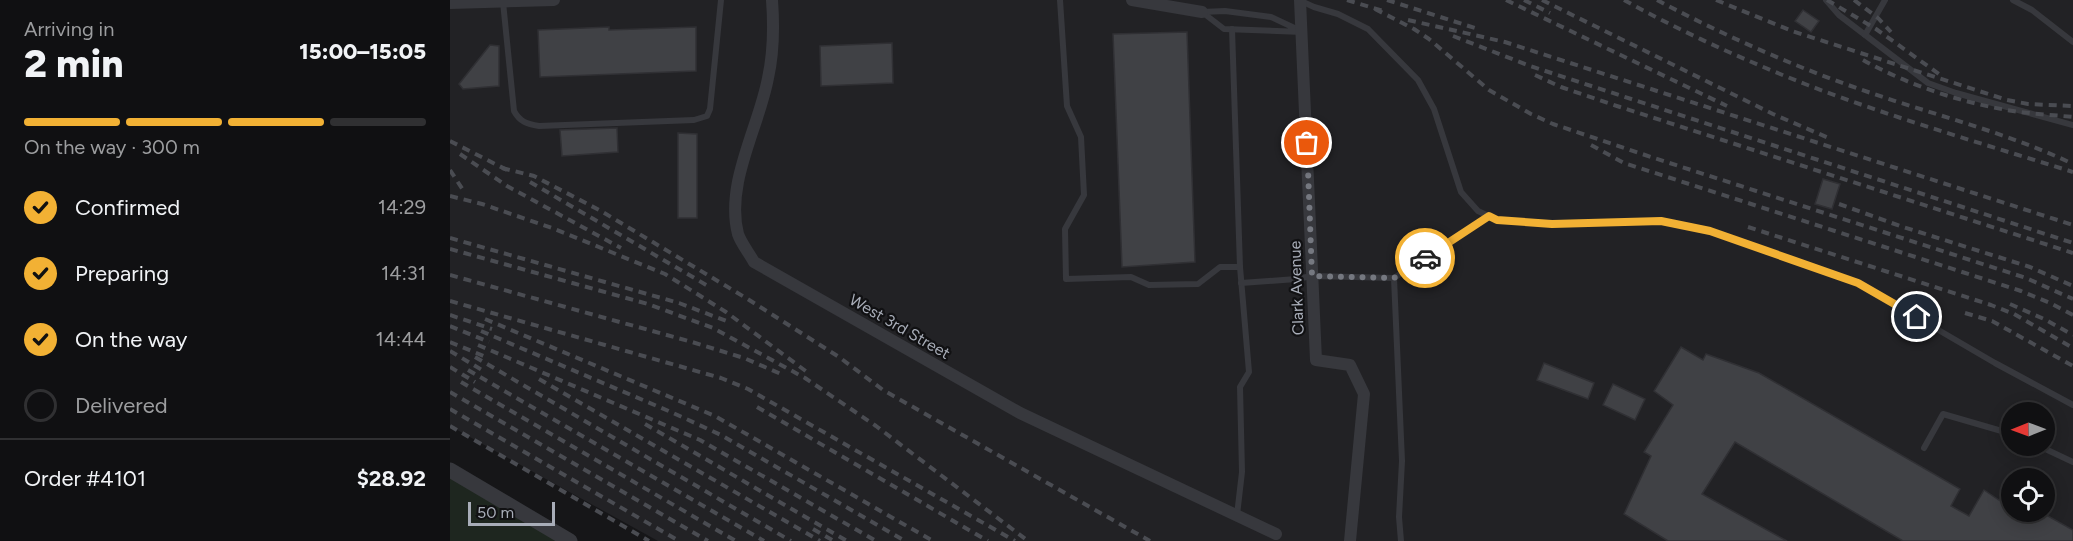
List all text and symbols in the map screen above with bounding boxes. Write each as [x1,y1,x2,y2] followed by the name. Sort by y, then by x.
[24,17,114,41] text: Arriving in
[299,38,426,65] text: 15:00–15:05
[24,40,124,87] text: 2 min
[1281,117,1332,168] pin
[1290,126,1323,159] icon: bag
[24,135,200,159] text: On the way · 300 m
[24,191,57,224] icon: check
[75,194,180,221] text: Confirmed
[378,195,426,219] text: 14:29
[1395,228,1455,288] courier
[1285,240,1308,336] street label: Clark Avenue
[1409,242,1442,275] icon: car
[24,257,57,290] icon: check
[75,260,169,287] text: Preparing
[381,261,426,285] text: 14:31
[846,290,953,363] street label: West 3rd Street
[1891,291,1942,342] pin
[1900,300,1933,333] icon: home
[24,323,57,356] icon: check
[75,326,187,353] text: On the way
[375,327,426,351] text: 14:44
[75,392,168,419] text: Delivered
[2001,402,2055,456] north arrow
[2001,402,2055,522] map controls
[24,465,146,492] text: Order #4101
[357,465,426,492] text: $28.92
[2001,468,2055,522] button: locate
[468,499,555,526] scale bar
[477,503,514,522] text: 50 m

